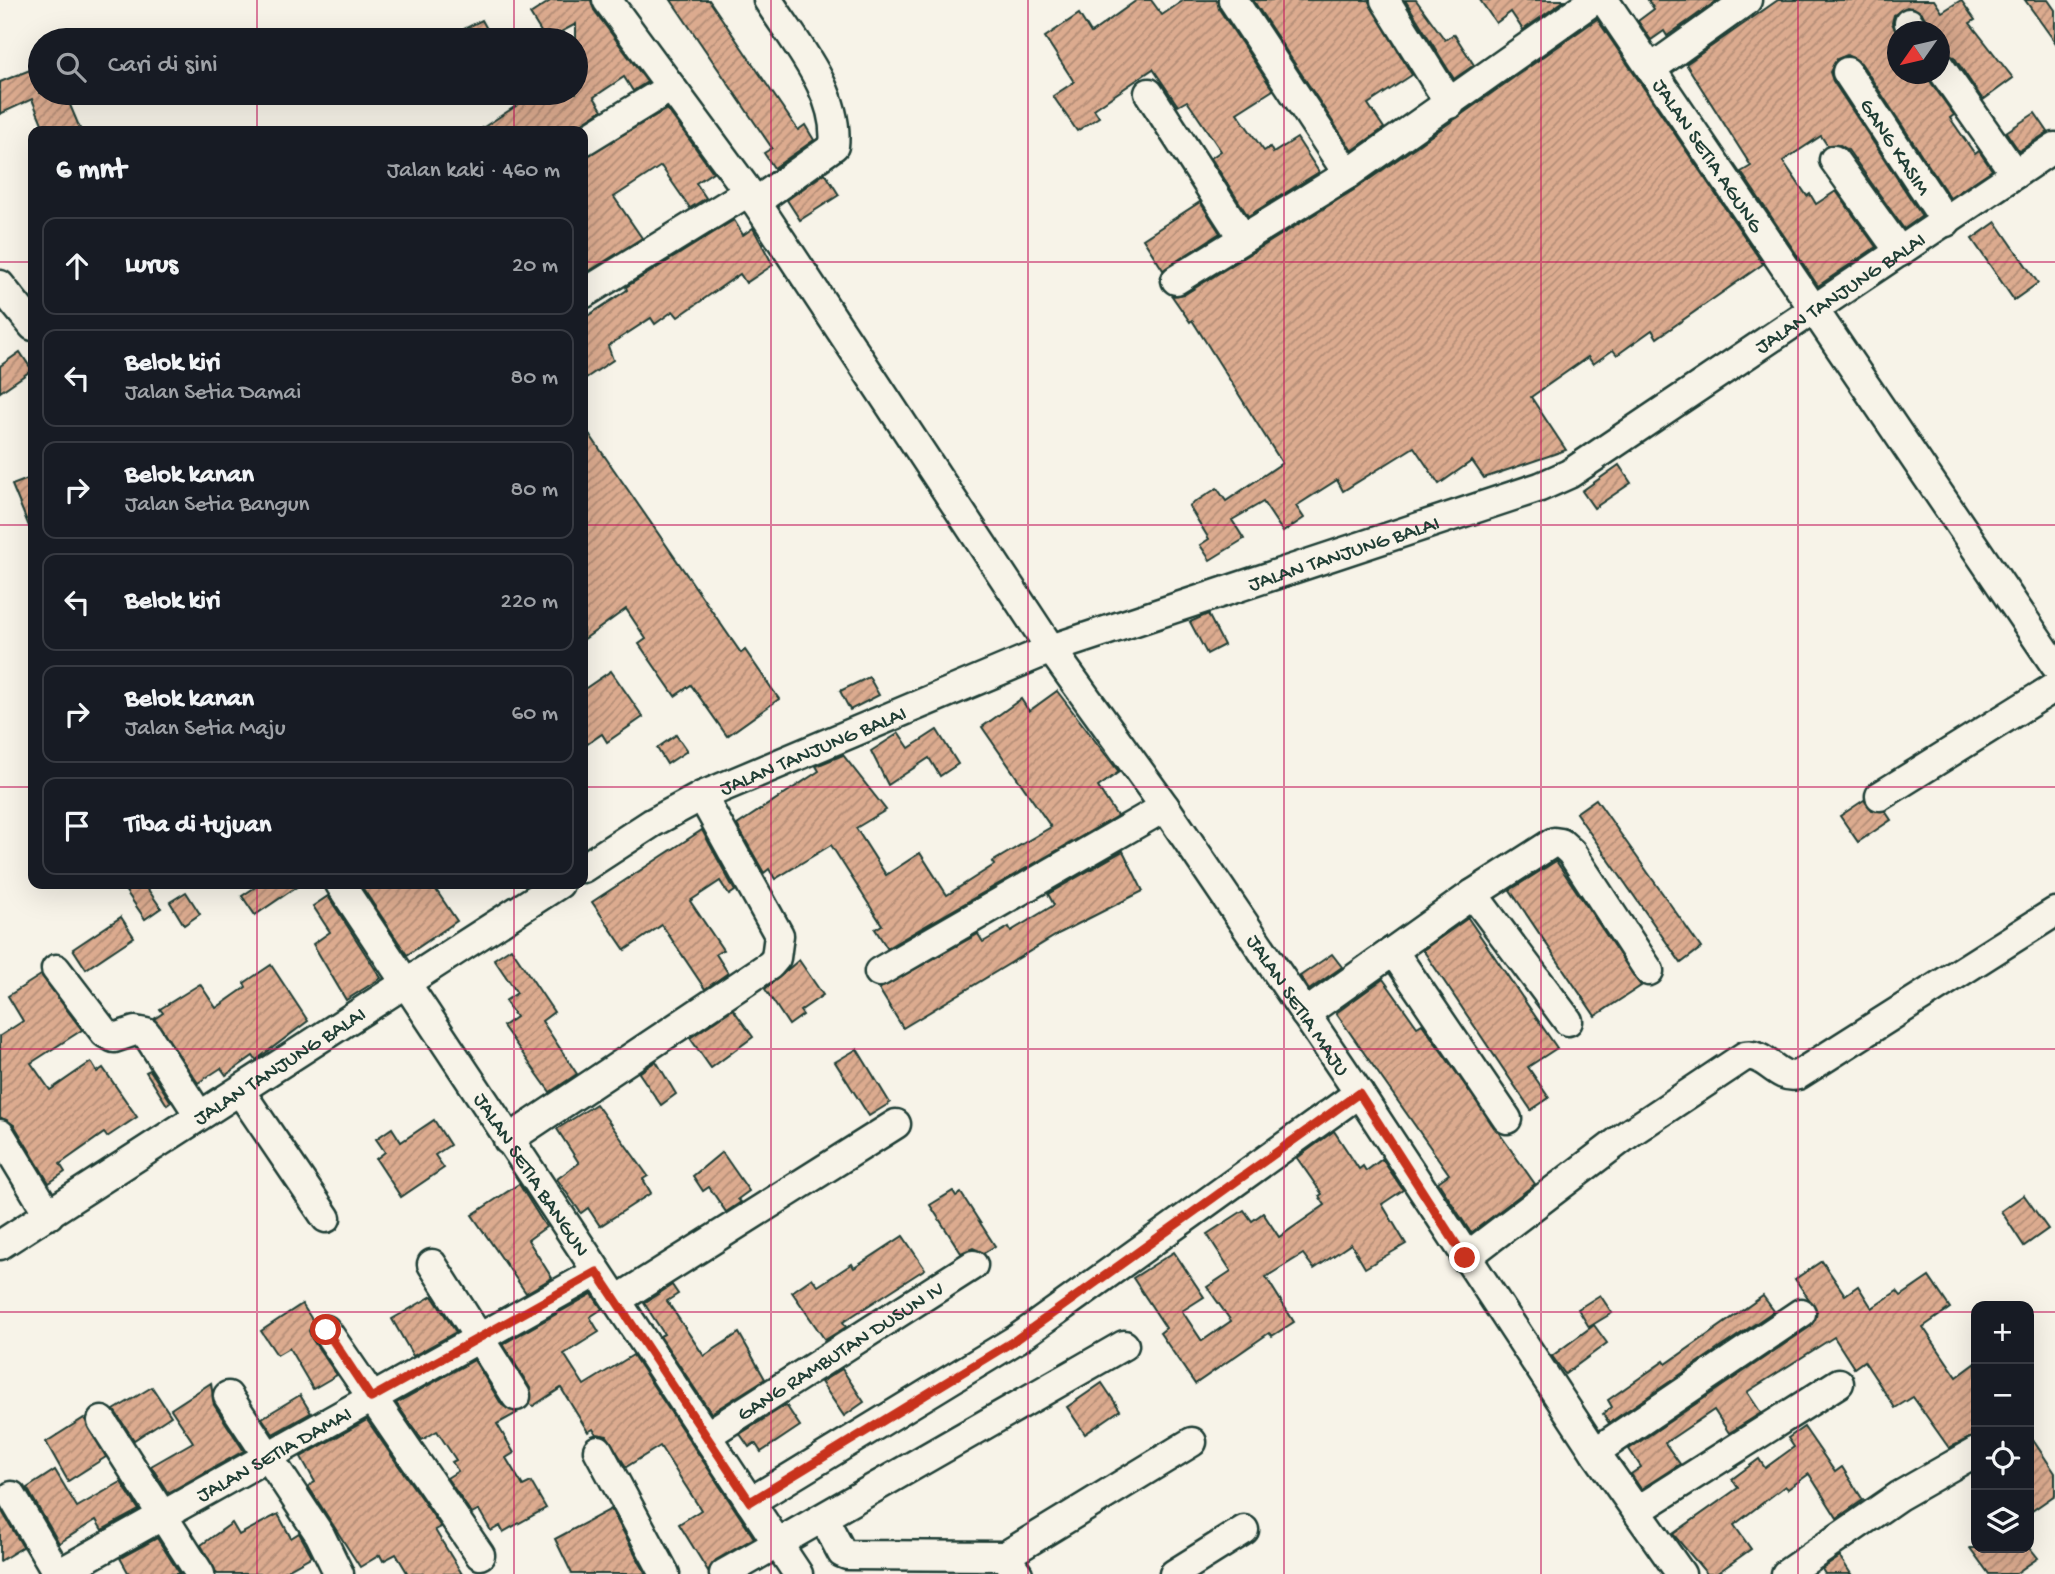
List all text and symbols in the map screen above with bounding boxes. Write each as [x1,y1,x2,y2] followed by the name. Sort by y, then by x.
[1887,21,1950,84] north arrow
[28,28,588,105] search box
[52,48,90,86] icon: search
[108,51,218,82] text: Cari di sini
[1645,75,1767,239] street label: JALAN SETIA AGUNG
[1852,95,1934,202] street label: GANG KASIM
[56,154,126,189] text: 6 mnt
[387,158,560,185] text: Jalan kaki · 460 m
[1752,229,1932,361] street label: JALAN TANJUNG BALAI
[58,247,96,285] icon: ahead
[125,251,178,282] text: Lurus
[512,253,558,280] text: 20 m
[125,349,221,380] text: Belok kiri
[58,359,96,397] icon: left
[511,365,558,392] text: 80 m
[125,380,301,407] text: Jalan Setia Damai
[125,461,254,492] text: Belok kanan
[58,471,96,509] icon: right
[511,477,558,504] text: 80 m
[125,492,310,519] text: Jalan Setia Bangun
[1246,512,1443,599] street label: JALAN TANJUNG BALAI
[58,583,96,621] icon: left
[125,587,221,618] text: Belok kiri
[501,589,558,616] text: 220 m
[125,685,254,716] text: Belok kanan
[58,695,96,733] icon: right
[512,701,558,728] text: 60 m
[717,702,911,803] street label: JALAN TANJUNG BALAI
[125,716,286,743] text: Jalan Setia Maju
[58,807,96,845] icon: arrive
[125,811,271,842] text: Tiba di tujuan
[1239,931,1353,1082] street label: JALAN SETIA MAJU
[190,1003,372,1133] street label: JALAN TANJUNG BALAI
[466,1089,593,1263] street label: JALAN SETIA BANGUN
[1449,1242,1480,1273] route end
[734,1278,950,1429] street label: GANG RAMBUTAN DUSUN IV
[1971,1301,2034,1553] map controls
[1971,1301,2034,1364] button: +
[310,1314,341,1345] route start
[1971,1364,2034,1427] button: −
[193,1403,357,1510] street label: JALAN SETIA DAMAI
[1971,1427,2034,1490] button: locate
[1971,1490,2034,1553] button: layers

